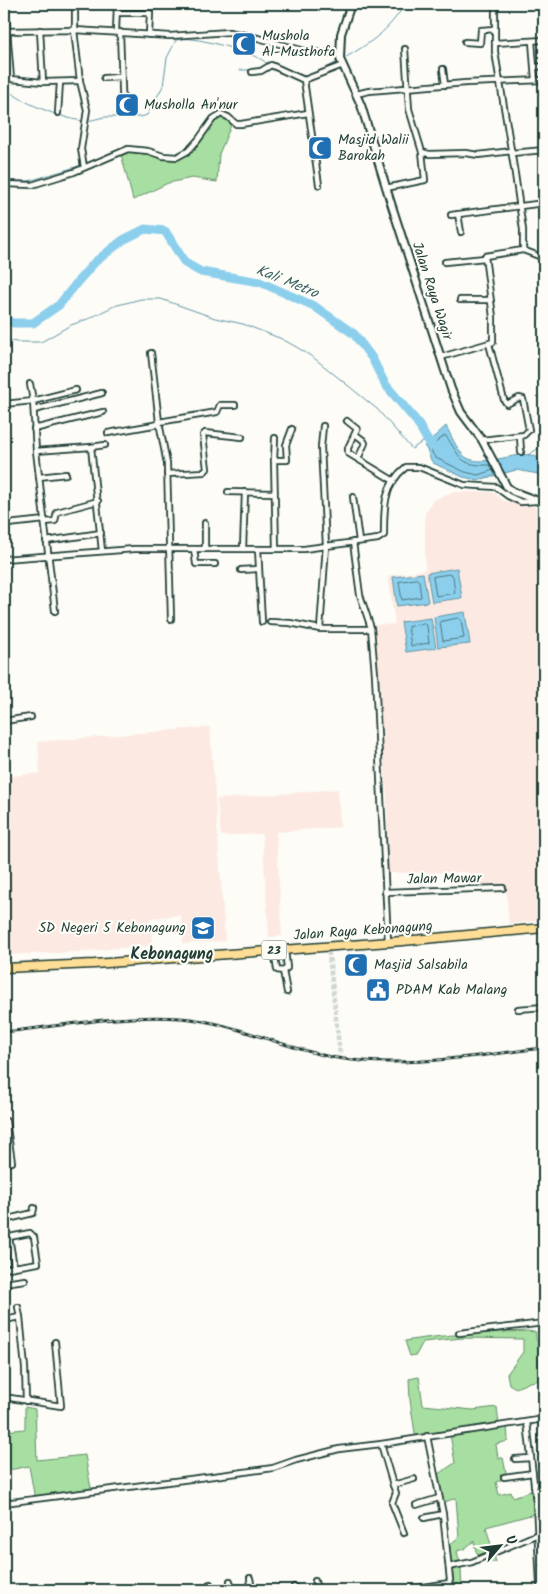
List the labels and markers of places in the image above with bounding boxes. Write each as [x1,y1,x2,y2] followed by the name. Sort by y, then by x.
[262,25,335,63] place label: Mushola Al-Musthofa
[231,31,257,57] mosque icon: Mushola Al-Musthofa
[114,92,140,118] mosque icon: Musholla An'nur
[144,94,239,116] place label: Musholla An'nur
[338,129,409,167] place label: Masjid Walii Barokah
[307,135,333,161] mosque icon: Masjid Walii Barokah
[190,915,216,941] school or university icon: SD Negeri 5 Kebonagung
[39,917,186,939] place label: SD Negeri 5 Kebonagung
[343,952,369,978] mosque icon: Masjid Salsabila
[374,954,468,976] place label: Masjid Salsabila
[365,977,391,1003] public building icon: PDAM Kab Malang
[396,979,507,1001] place label: PDAM Kab Malang

